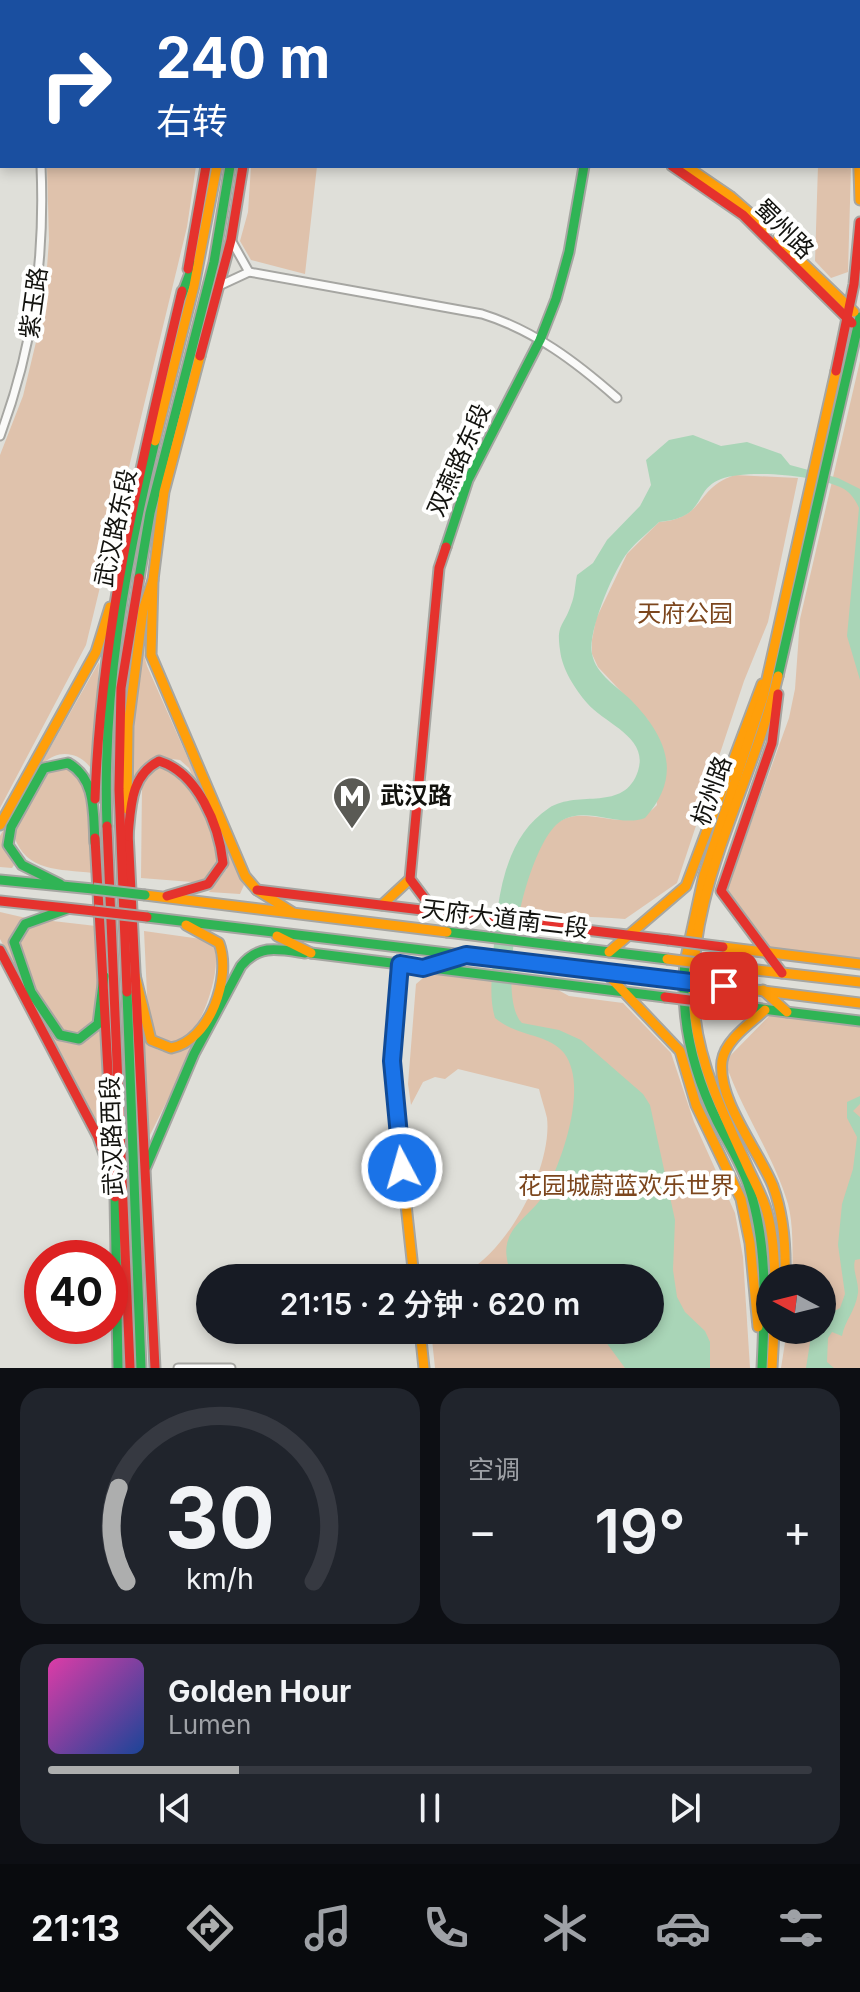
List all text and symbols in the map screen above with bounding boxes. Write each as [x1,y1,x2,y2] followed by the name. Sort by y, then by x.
[156,24,330,92] text: 240 m
[24,32,128,136] icon: right
[156,99,228,143] text: 右转
[749,193,820,264] street label: 蜀州路
[14,265,53,341] street label: 紫玉路
[421,399,496,521] street label: 双燕路东段
[89,466,142,590] street label: 武汉路东段
[637,599,733,628] park label: 天府公园
[686,752,737,830] street label: 杭州路
[331,775,373,830] metro station icon: 武汉路
[380,781,452,810] place label: 武汉路
[420,894,590,943] street label: 天府大道南二段
[690,952,758,1020] pin
[702,964,746,1008] icon: arrive
[95,1076,128,1196] street label: 武汉路西段
[360,1126,444,1210] position arrow
[518,1171,734,1200] park label: 花园城蔚蓝欢乐世界
[24,1240,128,1344] speed limit sign: 40
[756,1264,836,1344] north arrow
[756,1264,836,1344] map controls
[280,1286,580,1322] text: 21:15 · 2 分钟 · 620 m
[468,1454,520,1485] text: 空调
[165,1467,275,1568] text: 30
[594,1495,686,1567] text: 19°
[468,1504,497,1558] text: −
[783,1504,812,1558] text: +
[186,1561,254,1596] text: km/h
[168,1673,351,1709] text: Golden Hour
[168,1709,251,1740] text: Lumen
[153,1786,197,1830] icon: previous
[408,1786,452,1830] icon: pause
[663,1786,707,1830] icon: next
[182,1900,238,1956] icon: directions
[300,1900,356,1956] icon: music
[418,1900,474,1956] icon: phone
[537,1900,593,1956] icon: climate
[655,1900,711,1956] icon: car
[773,1900,829,1956] icon: filters
[31,1906,120,1950] text: 21:13

